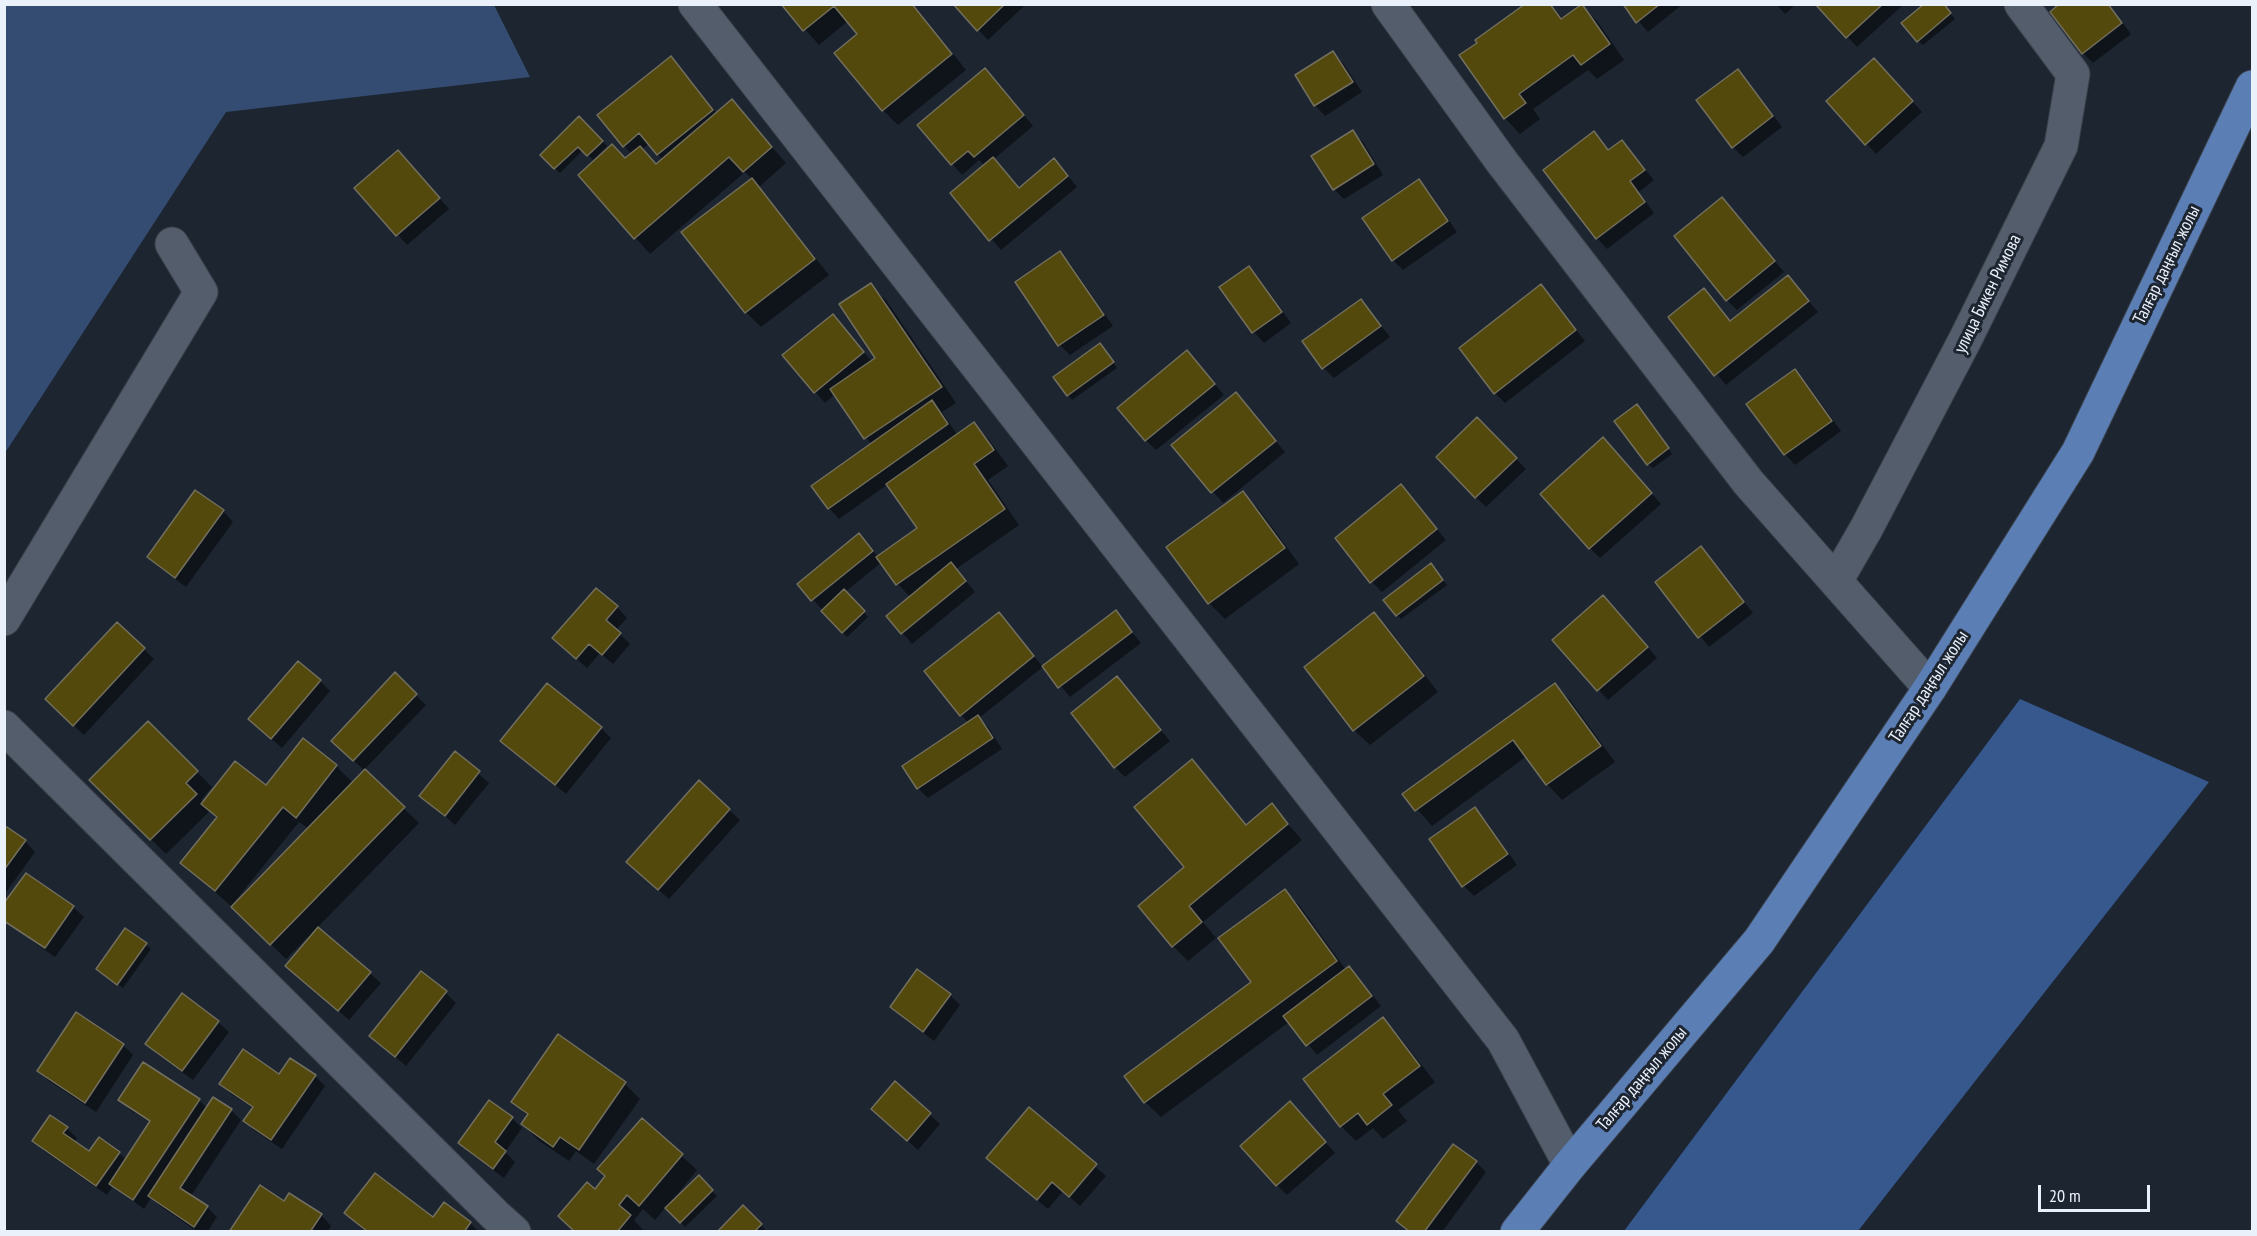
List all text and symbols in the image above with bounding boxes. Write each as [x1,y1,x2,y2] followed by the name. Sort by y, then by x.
[2129,202,2205,328] street label: Талғар даңғыл жолы
[1950,231,2026,357] street label: улица Бикен Римова
[1885,627,1973,747] street label: Талғар даңғыл жолы
[1592,1023,1692,1135] street label: Талғар даңғыл жолы
[2041,1173,2154,1211] scale bar
[2049,1184,2081,1207] text: 20 m

